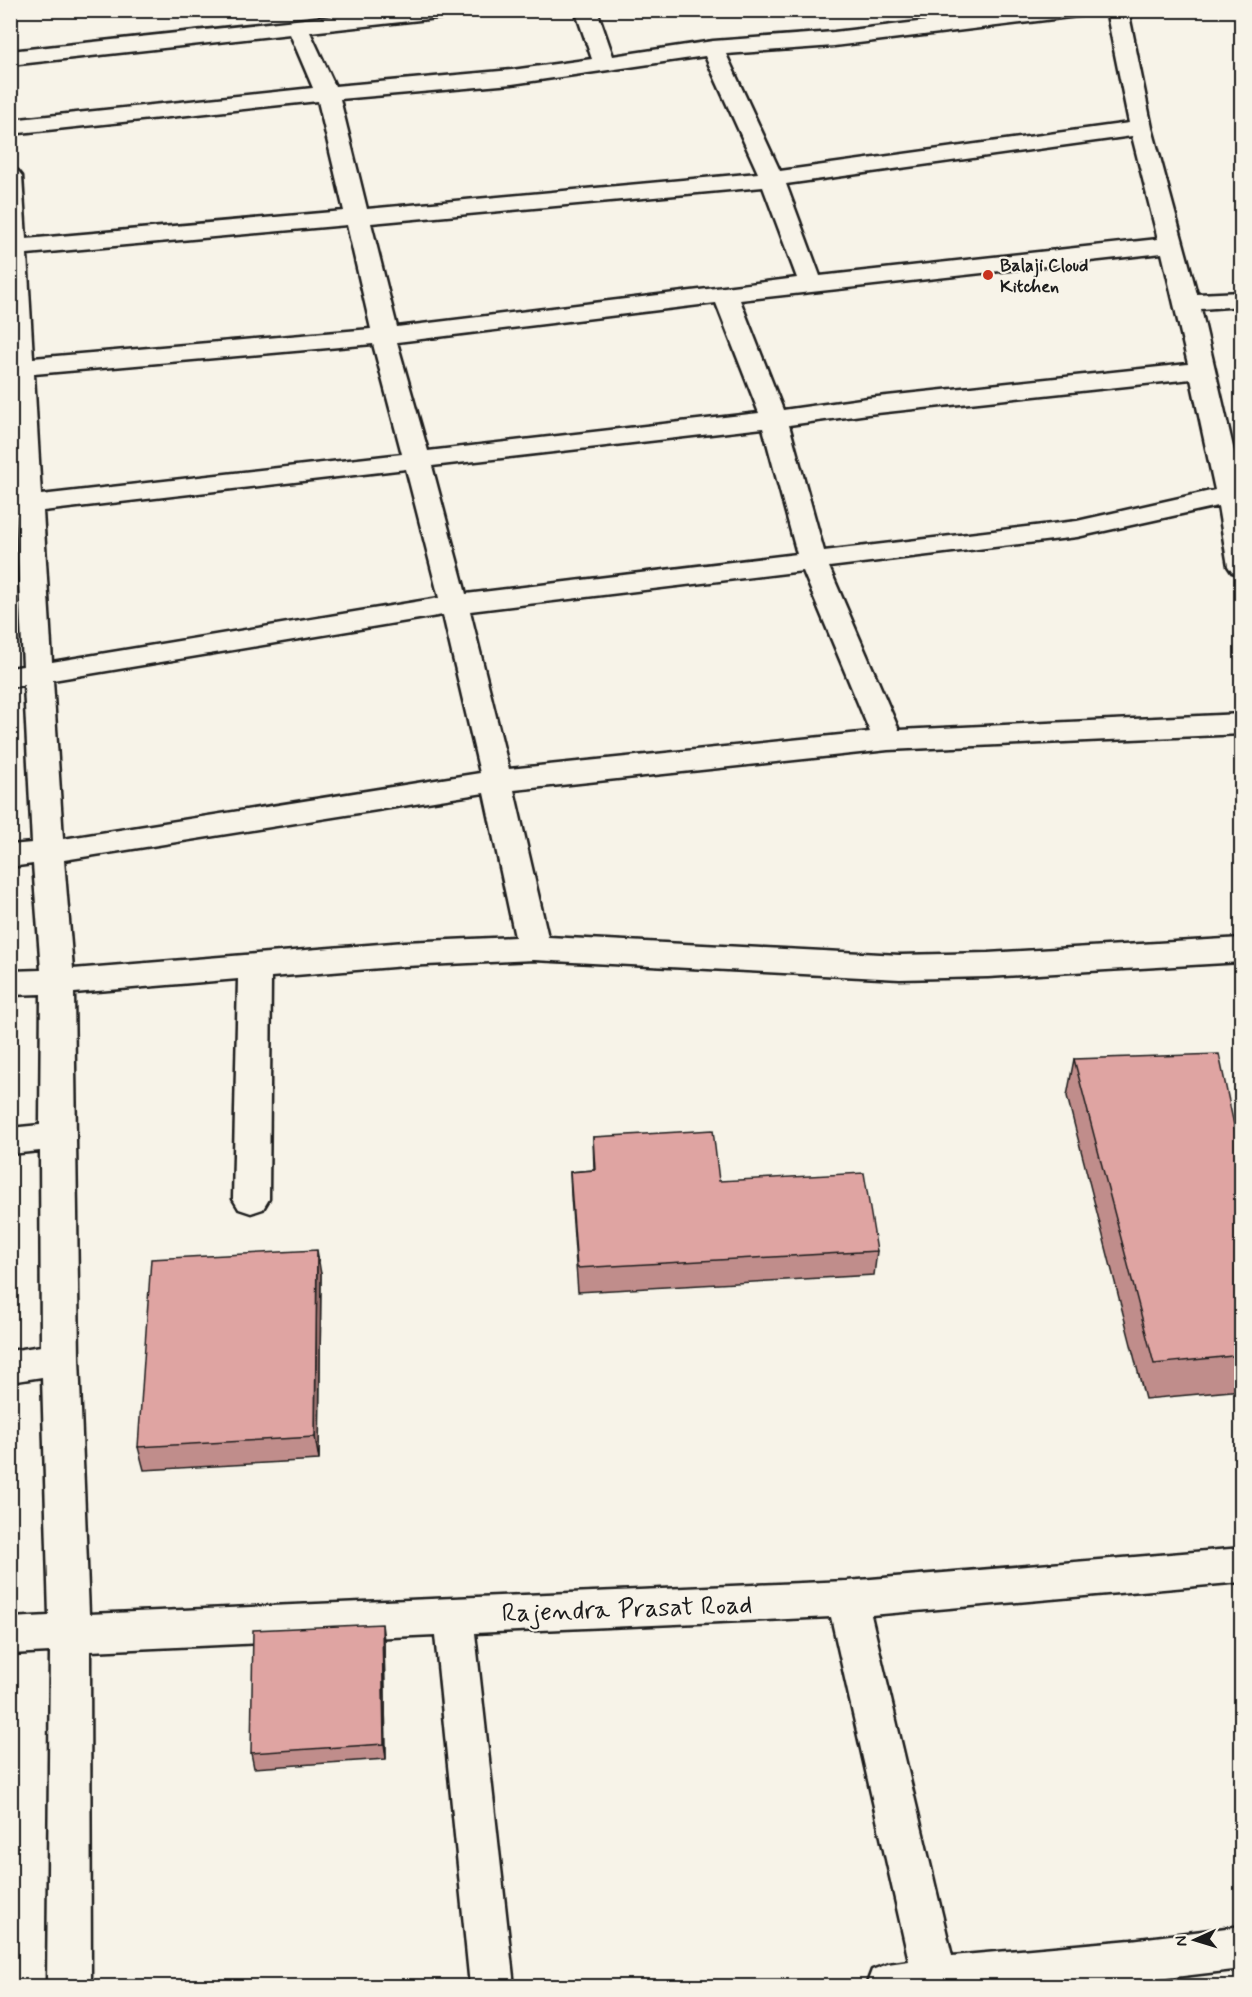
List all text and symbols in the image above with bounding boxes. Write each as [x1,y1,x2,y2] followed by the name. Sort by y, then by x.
[1000,254,1088,299] place label: Balaji Cloud Kitchen
[981,268,995,282] marker: Balaji Cloud Kitchen
[501,1589,753,1631] street label: Rajendra Prasat Road
[1165,1910,1225,1970] north arrow
[1171,1935,1192,1947] text: N

